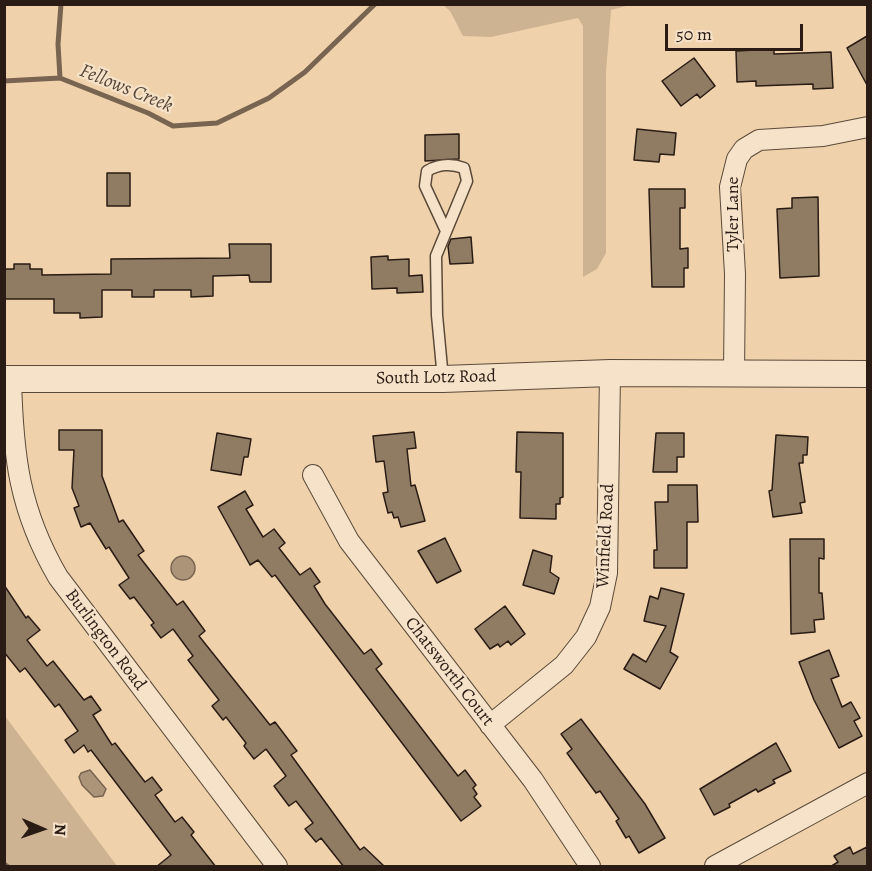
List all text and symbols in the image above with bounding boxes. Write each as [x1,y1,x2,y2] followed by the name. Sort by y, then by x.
[668,12,806,50] scale bar
[676,22,712,46] text: 50 m
[76,59,176,119] water label: Fellows Creek
[723,176,745,252] street label: Tyler Lane
[376,366,496,390] street label: South Lotz Road
[592,483,620,589] street label: Winfield Road
[60,585,150,695] street label: Burlington Road
[400,613,498,731] street label: Chatsworth Court
[12,799,72,859] north arrow
[49,823,71,836] text: N

